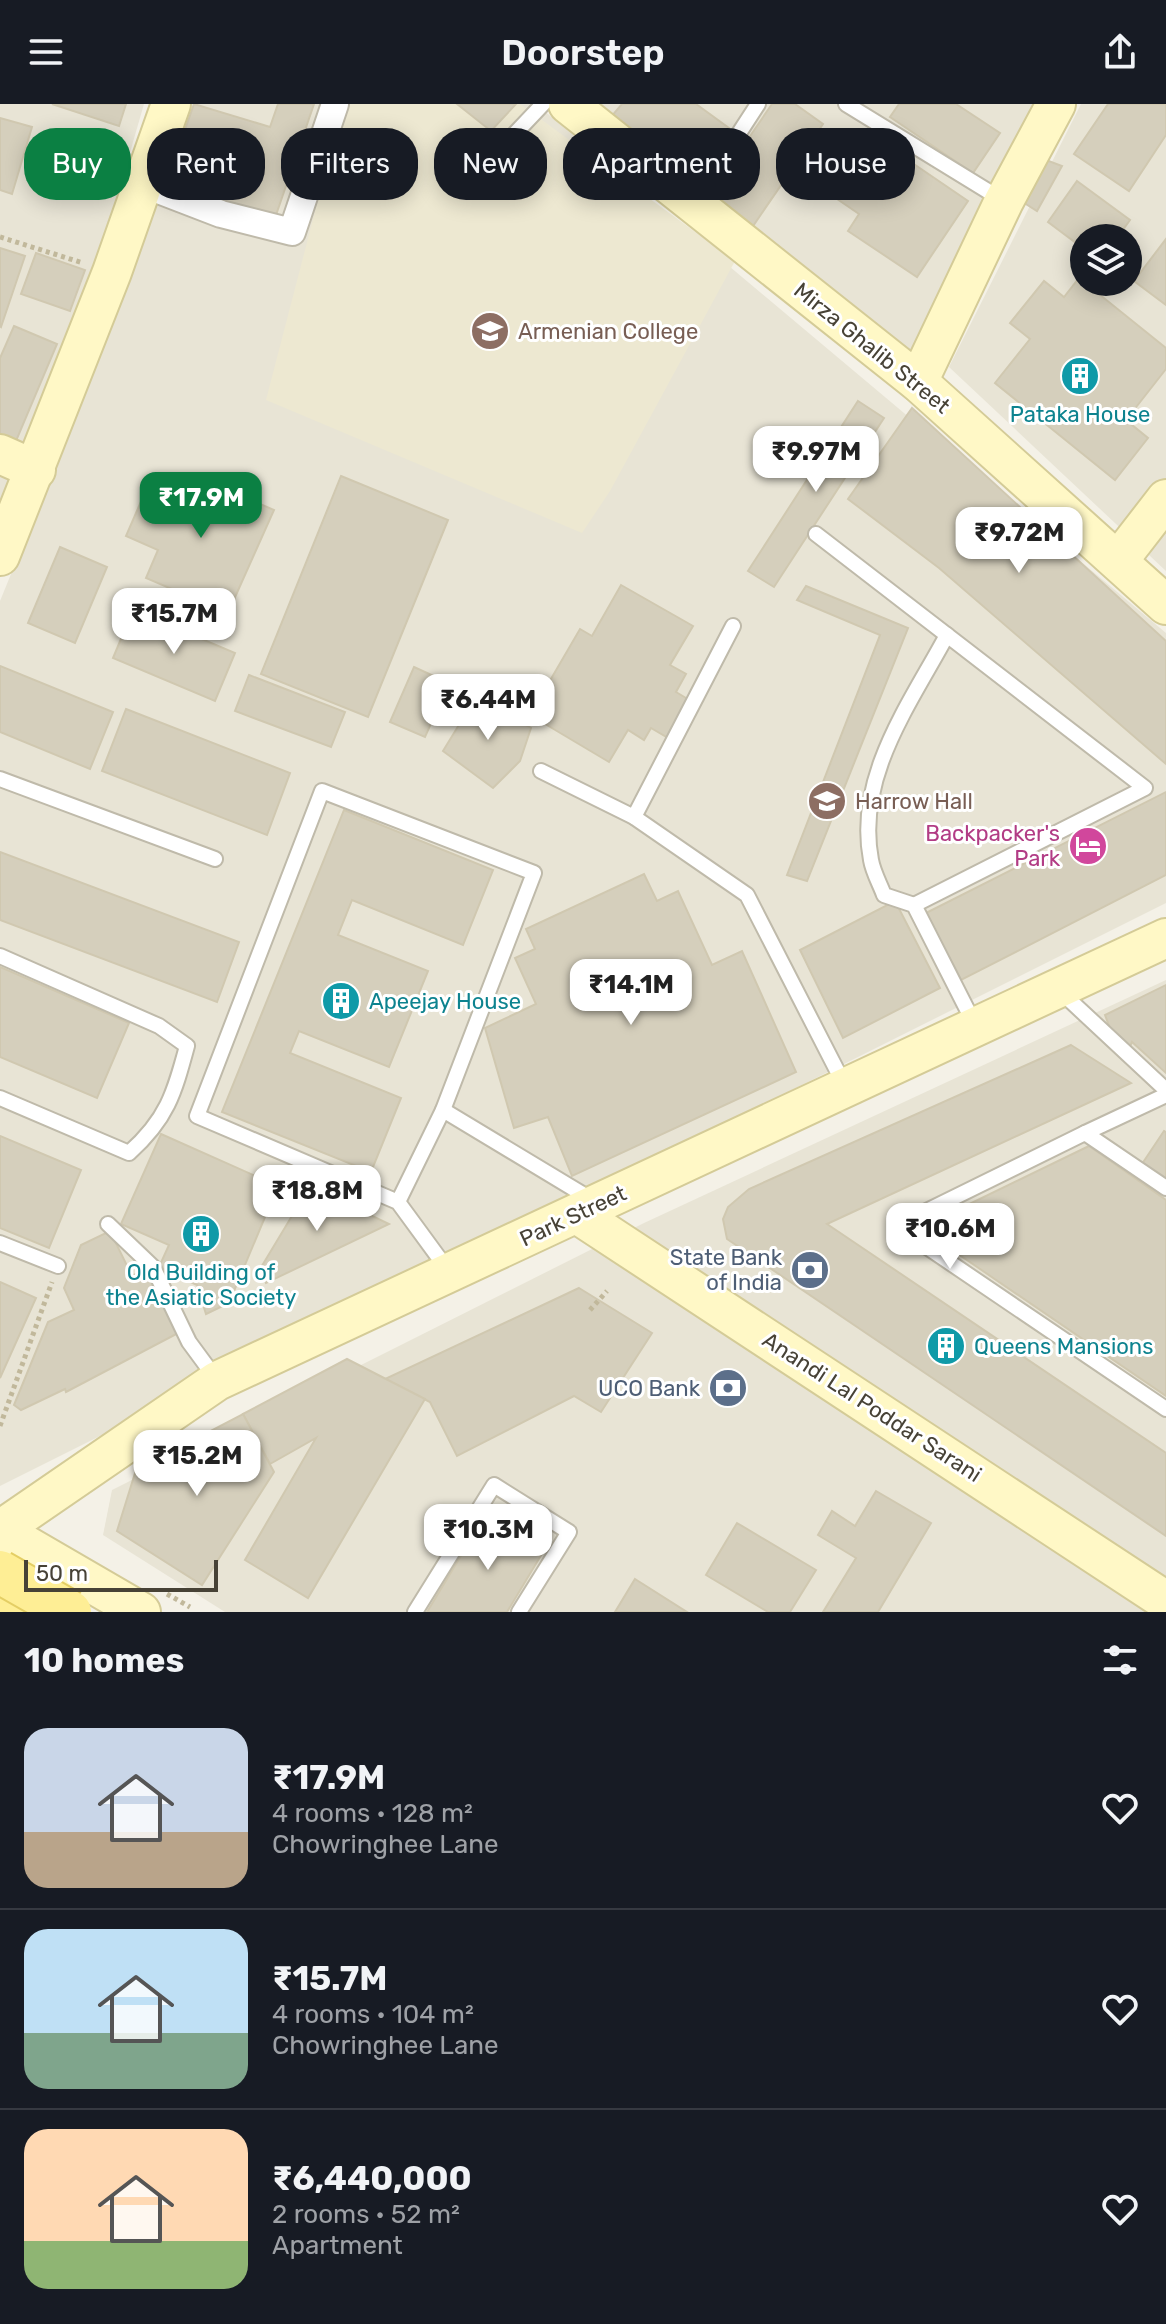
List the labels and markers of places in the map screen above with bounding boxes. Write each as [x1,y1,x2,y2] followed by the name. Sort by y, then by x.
[469,310,511,352] school or university icon: Armenian College
[518,318,698,345] place label: Armenian College
[1059,355,1101,397] building icon: Pataka House
[1010,401,1150,428] place label: Pataka House
[751,426,881,494] pin: ₹9.97M
[136,472,266,540] pin: ₹17.9M
[954,507,1084,575] pin: ₹9.72M
[109,588,239,656] pin: ₹15.7M
[423,674,553,742] pin: ₹6.44M
[806,780,848,822] school or university icon: Harrow Hall
[855,788,973,815] place label: Harrow Hall
[925,820,1061,872] place label: Backpacker's Park
[1067,825,1109,867] hotel icon: Backpacker's Park
[566,959,696,1027] pin: ₹14.1M
[320,980,362,1022] building icon: Apeejay House
[369,988,521,1015] place label: Apeejay House
[252,1165,382,1233] pin: ₹18.8M
[885,1203,1015,1271] pin: ₹10.6M
[180,1213,222,1255] building icon: Old Building of the Asiatic Society
[670,1244,783,1296] place label: State Bank of India
[789,1249,831,1291] bank icon: State Bank of India
[106,1259,296,1311] place label: Old Building of the Asiatic Society
[925,1325,967,1367] building icon: Queens Mansions
[974,1333,1153,1360] place label: Queens Mansions
[707,1367,749,1409] bank icon: UCO Bank
[598,1375,701,1402] place label: UCO Bank
[132,1430,262,1498] pin: ₹15.2M
[423,1504,553,1572] pin: ₹10.3M

